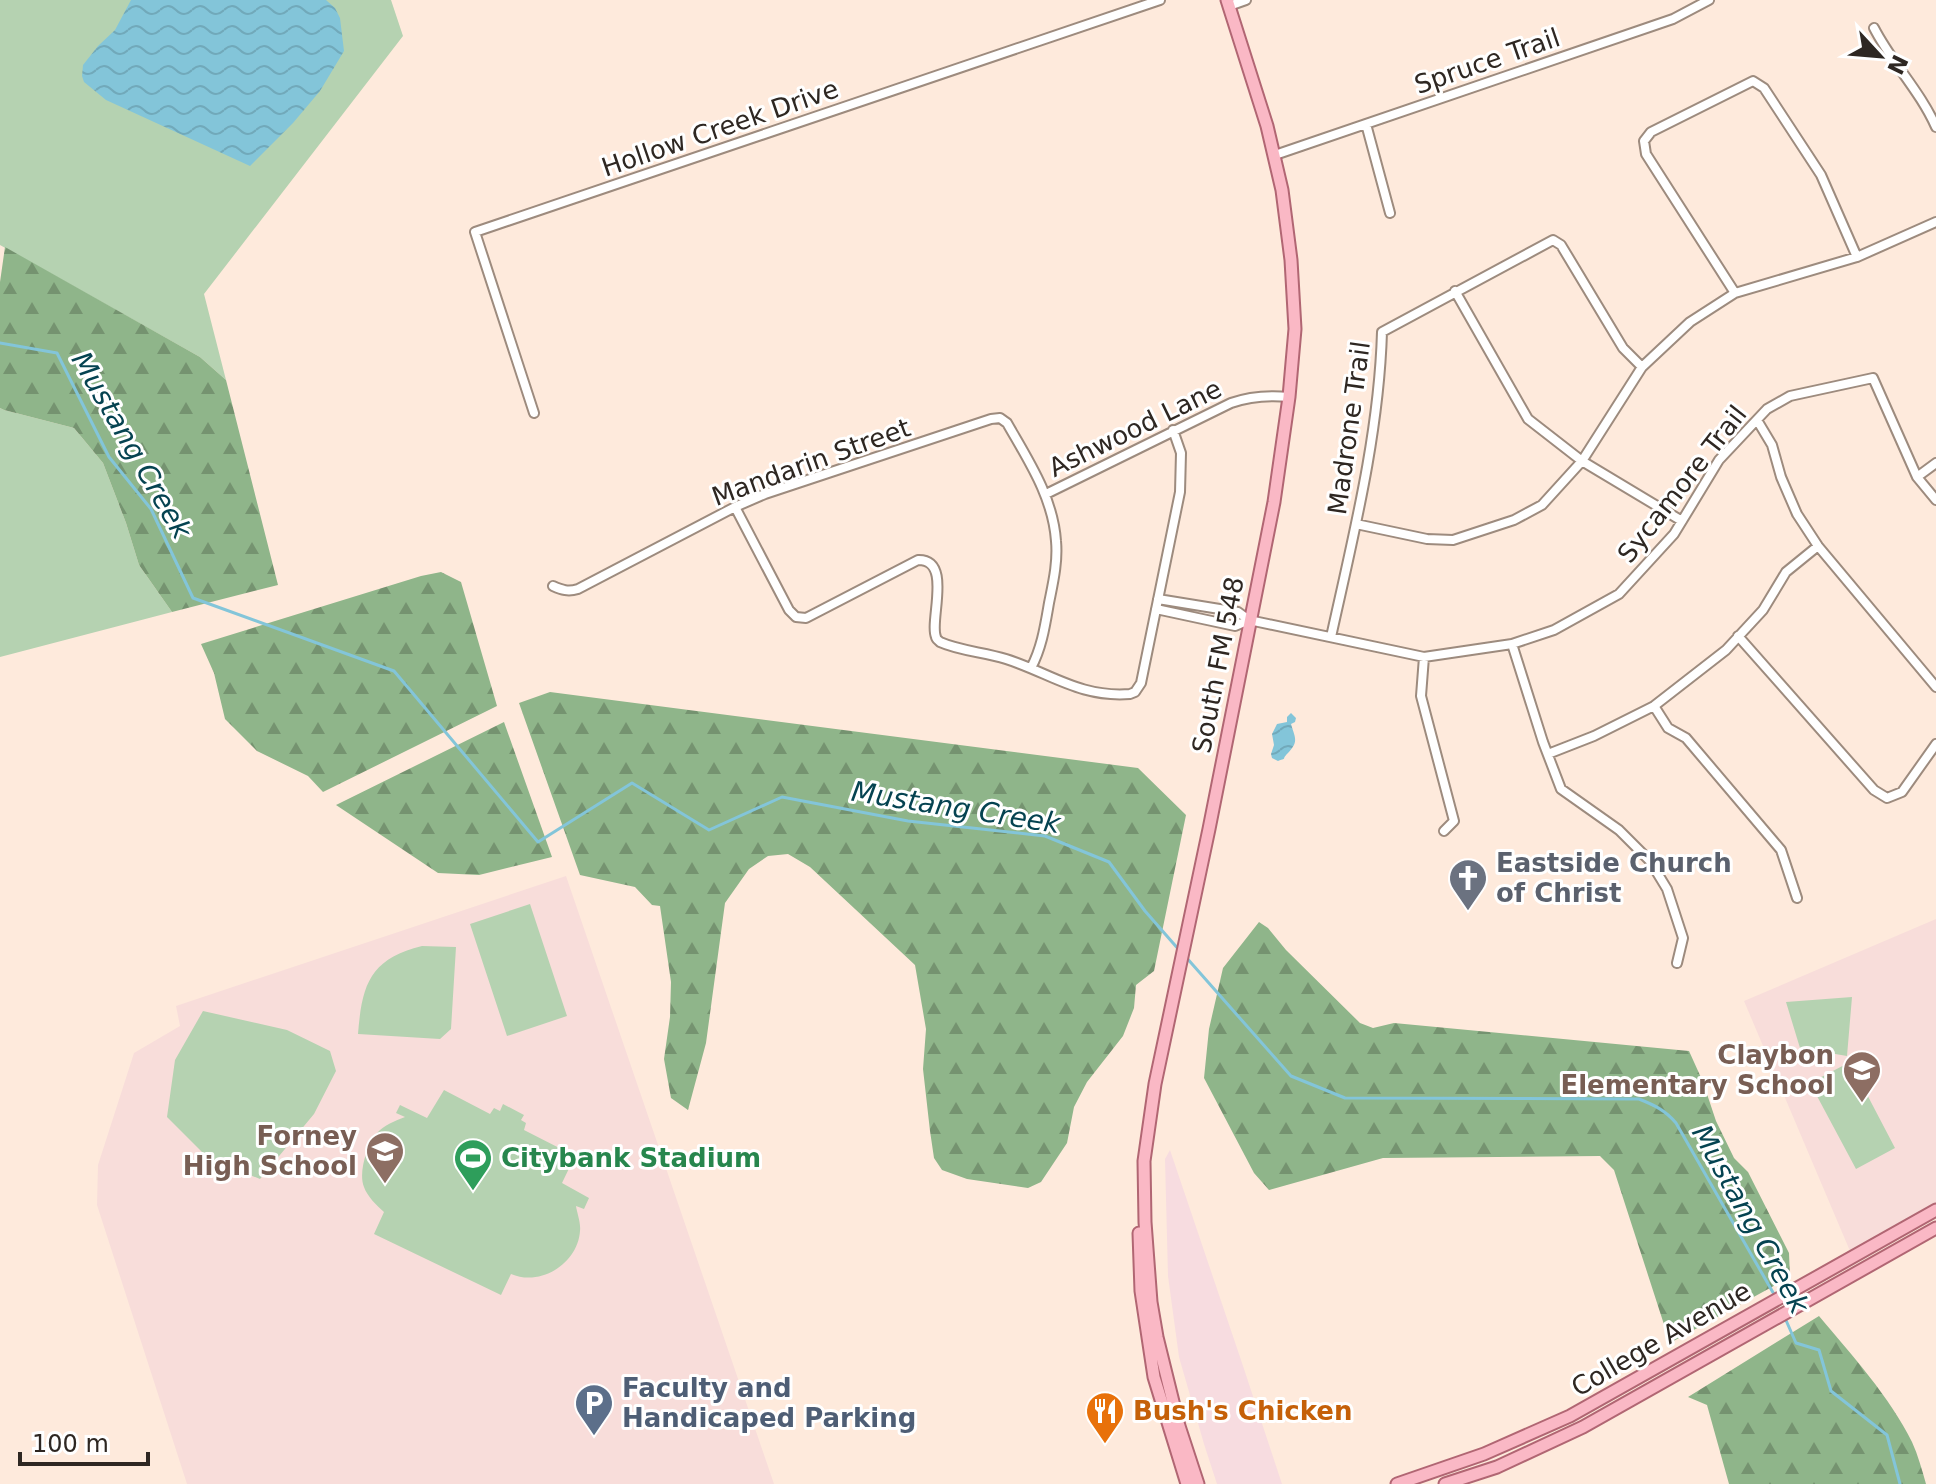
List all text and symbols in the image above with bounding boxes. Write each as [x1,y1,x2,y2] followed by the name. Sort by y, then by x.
[1840,16,1920,96] north arrow
[1410,22,1564,100] street label: Spruce Trail
[1882,51,1913,78] text: N
[598,73,842,183] street label: Hollow Creek Drive
[1322,339,1376,517] street label: Madrone Trail
[65,346,199,546] water label: Mustang Creek
[1044,373,1226,483] street label: Ashwood Lane
[1611,400,1753,568] street label: Sycamore Trail
[708,412,914,512] street label: Mandarin Street
[1186,574,1250,756] street label: South FM 548
[849,775,1064,841] water label: Mustang Creek
[1496,848,1732,908] place label: Eastside Church of Christ
[1447,857,1489,912] church icon: Eastside Church of Christ
[1560,1040,1834,1100] place label: Claybon Elementary School
[1841,1049,1883,1104] school or university icon: Claybon Elementary School
[1685,1119,1817,1321] water label: Mustang Creek
[183,1121,357,1181] place label: Forney High School
[364,1130,406,1185] school or university icon: Forney High School
[452,1137,494,1192] sports icon: Citybank Stadium
[501,1143,761,1173] place label: Citybank Stadium
[1566,1276,1756,1402] street label: College Avenue
[622,1373,916,1433] place label: Faculty and Handicaped Parking
[573,1382,615,1437] parking icon: Faculty and Handicaped Parking
[1084,1390,1126,1445] restaurant icon: Bush's Chicken
[1133,1396,1352,1426] place label: Bush's Chicken
[20,1416,148,1466] scale bar
[32,1430,109,1458] text: 100 m

